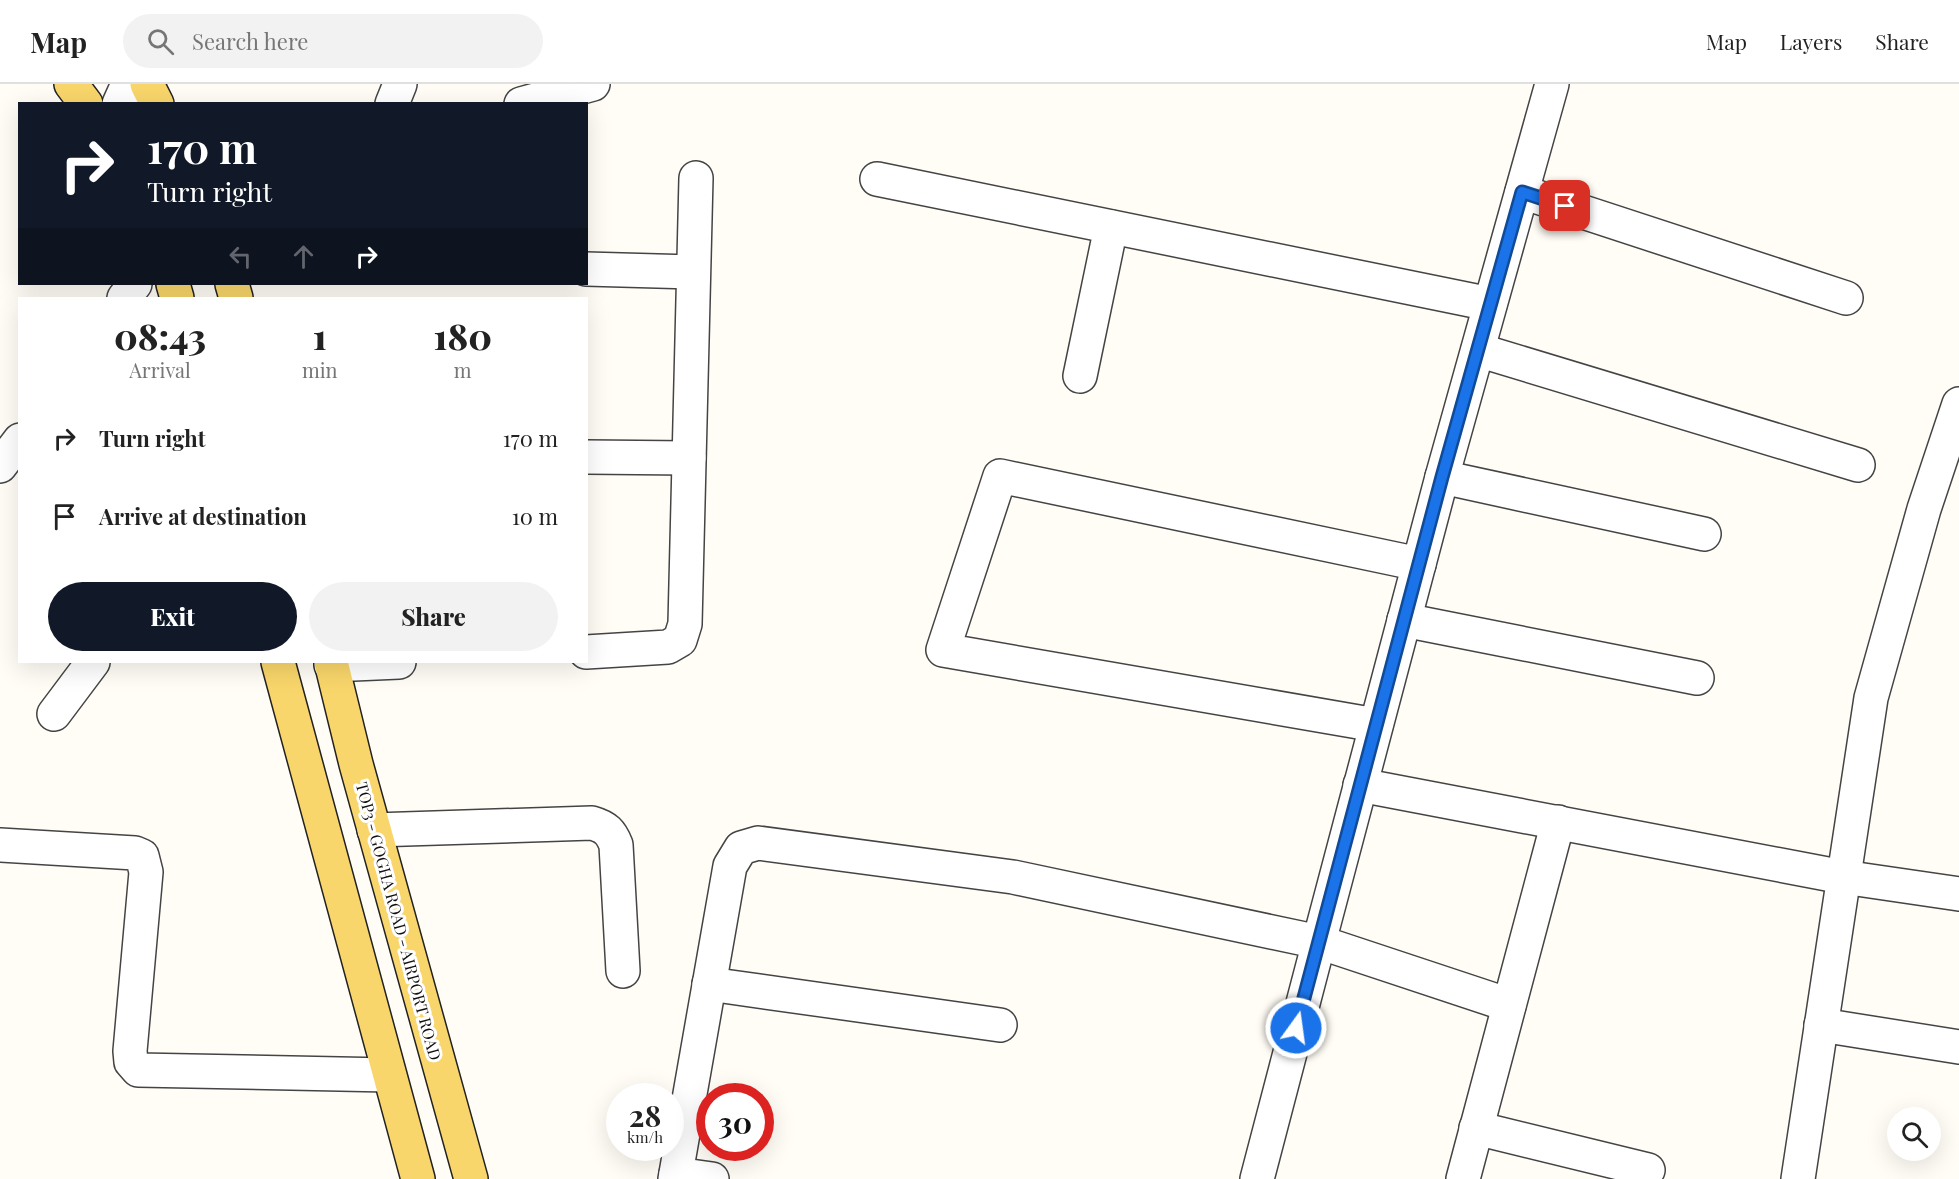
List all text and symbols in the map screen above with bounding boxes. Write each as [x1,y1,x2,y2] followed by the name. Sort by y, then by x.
[123,14,543,68] search box
[30,23,87,60] text: Map
[144,25,177,58] icon: search
[192,26,308,56] text: Search here
[1706,27,1747,55] text: Map
[1780,27,1842,55] text: Layers
[1875,27,1929,55] text: Share
[147,119,257,175] text: 170 m
[48,126,126,204] icon: right
[147,173,272,209] text: Turn right
[1539,180,1590,231] pin
[1548,189,1581,222] icon: arrive
[224,240,257,273] icon: left
[287,240,320,273] icon: ahead
[350,240,383,273] icon: right
[114,311,206,359] text: 08:43
[313,311,327,359] text: 1
[434,311,492,359] text: 180
[129,356,191,383] text: Arrival
[302,356,338,383] text: min
[454,356,472,383] text: m
[48,422,81,455] icon: right
[99,423,205,453] text: Turn right
[503,423,558,453] text: 170 m
[48,500,81,533] icon: arrive
[99,501,307,531] text: Arrive at destination
[512,501,558,531] text: 10 m
[48,582,297,651] button: Exit
[309,582,558,651] button: Share
[352,780,446,1062] street label: TOP3 - GOGHA ROAD - AIRPORT ROAD
[1264,996,1328,1060] position arrow
[696,1083,774,1161] speed limit sign: 30
[629,1095,661,1135] text: 28
[1887,1107,1941,1161] map controls
[1887,1107,1941,1161] button: search
[627,1127,663,1147] text: km/h

